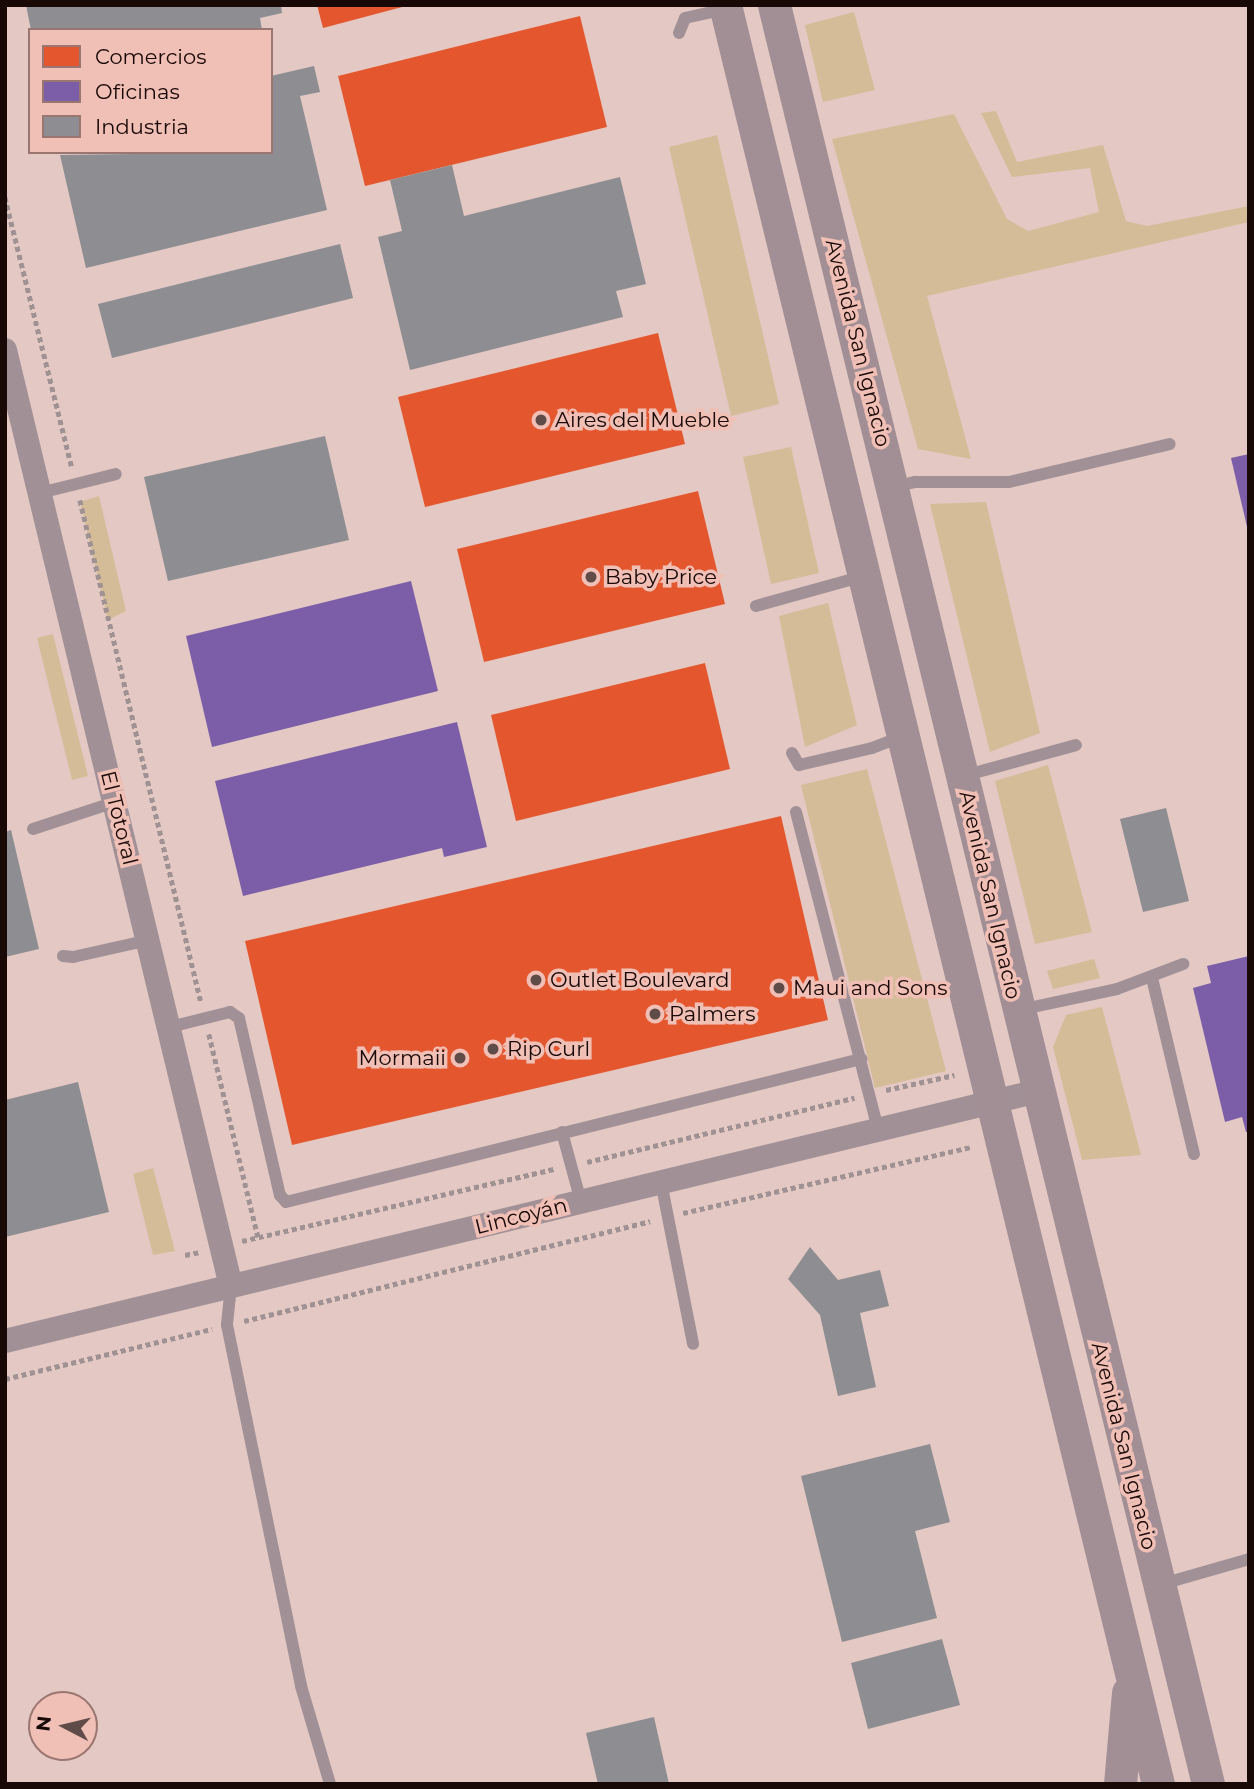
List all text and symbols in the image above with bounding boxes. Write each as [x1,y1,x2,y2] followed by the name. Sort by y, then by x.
[28,28,273,154] legend
[95,44,206,69] text: Comercios
[95,79,180,104] text: Oficinas
[95,114,189,139] text: Industria
[820,237,896,449] street label: Avenida San Ignacio
[555,407,730,433] place label: Aires del Mueble
[533,412,549,428] marker: Aires del Mueble
[605,564,717,590] place label: Baby Price
[583,569,599,585] marker: Baby Price
[95,768,143,868] street label: El Totoral
[954,788,1026,1002] street label: Avenida San Ignacio
[550,967,730,993] place label: Outlet Boulevard
[528,972,544,988] marker: Outlet Boulevard
[793,975,948,1001] place label: Maui and Sons
[771,980,787,996] marker: Maui and Sons
[669,1001,755,1027] place label: Palmers
[647,1006,663,1022] marker: Palmers
[507,1036,590,1062] place label: Rip Curl
[485,1041,501,1057] marker: Rip Curl
[359,1045,446,1071] place label: Mormaii
[452,1050,468,1066] marker: Mormaii
[472,1192,570,1240] street label: Lincoyán
[1086,1340,1162,1552] street label: Avenida San Ignacio
[28,1691,98,1761] north arrow
[31,1715,56,1733] text: N

